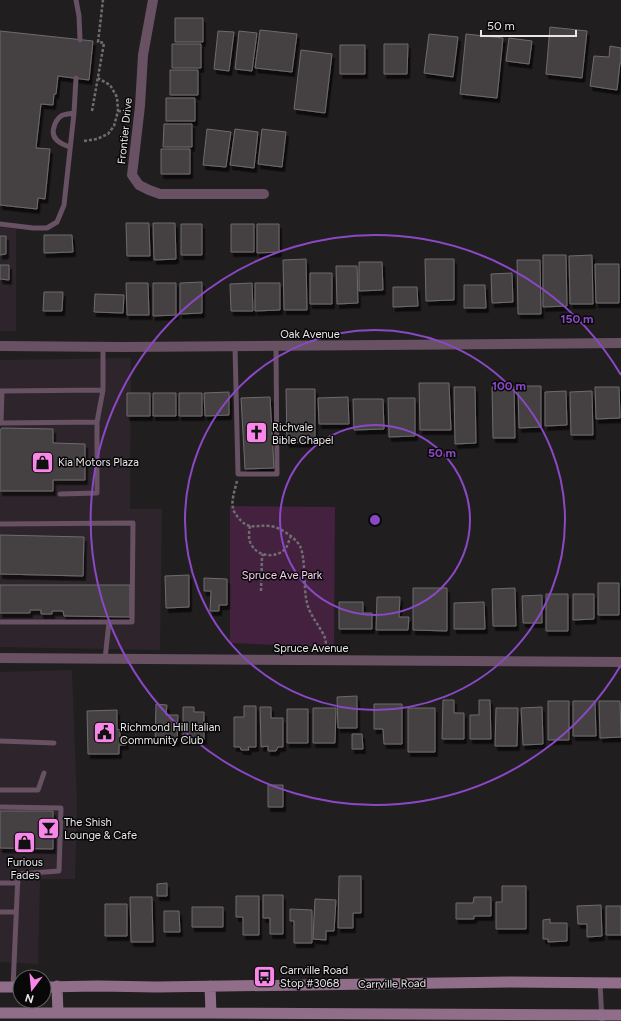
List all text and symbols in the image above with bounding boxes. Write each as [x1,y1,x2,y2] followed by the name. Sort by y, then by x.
[481,12,576,38] scale bar
[487,19,515,33] text: 50 m
[115,97,135,165] street label: Frontier Drive
[560,312,594,326] text: 150 m
[280,328,340,341] street label: Oak Avenue
[492,379,526,393] text: 100 m
[244,420,270,446] church icon: Richvale Bible Chapel
[272,421,333,447] place label: Richvale Bible Chapel
[428,446,456,460] text: 50 m
[30,449,56,475] shop icon: Kia Motors Plaza
[58,456,139,469] place label: Kia Motors Plaza
[368,513,382,527] centre of rings
[242,569,323,582] park label: Spruce Ave Park
[274,642,348,655] street label: Spruce Avenue
[91,720,117,746] public building icon: Richmond Hill Italian Community Club
[120,721,220,747] place label: Richmond Hill Italian Community Club
[35,815,61,841] bar icon: The Shish Lounge & Cafe
[64,816,137,842] place label: The Shish Lounge & Cafe
[12,829,38,855] shop icon: Furious Fades
[7,856,43,882] place label: Furious Fades
[252,963,278,989] bus stop icon: Carrville Road Stop #3068
[280,964,348,990] place label: Carrville Road Stop #3068
[12,969,52,1009] north arrow
[358,977,426,991] street label: Carrville Road
[23,991,35,1006] text: N

